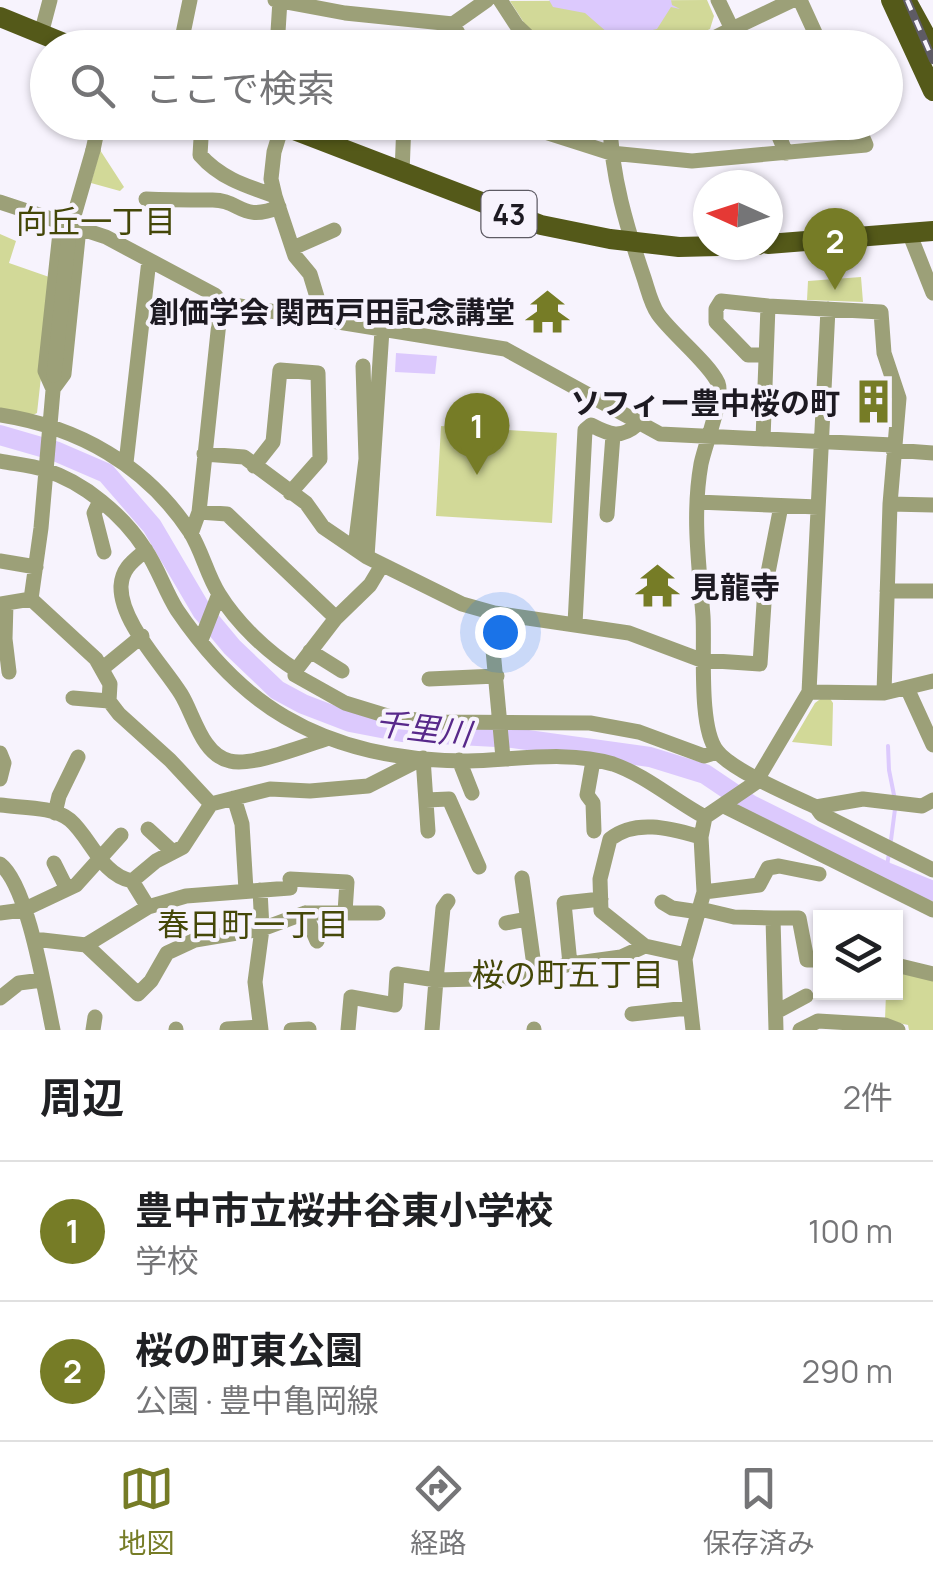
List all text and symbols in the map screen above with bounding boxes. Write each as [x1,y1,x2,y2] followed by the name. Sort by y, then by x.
[30,30,903,140] search box
[65,58,120,113] icon: search
[145,61,335,113] text: ここで検索
[693,170,783,260] north arrow
[482,191,536,237] road number: 43
[16,199,176,243] district label: 向丘一丁目
[802,208,868,290] pin: 2
[524,287,572,335] temple icon: 創価学会 関西戸田記念講堂
[149,291,515,332] place label: 創価学会 関西戸田記念講堂
[849,378,897,426] building icon: ソフィー豊中桜の町
[571,382,840,423] place label: ソフィー豊中桜の町
[444,392,510,475] pin: 1
[633,562,681,610] temple icon: 見龍寺
[690,566,780,607] place label: 見龍寺
[475,607,526,658] your location
[373,700,476,756] water label: 千里川
[157,902,349,946] district label: 春日町一丁目
[813,910,903,1000] map controls
[813,910,903,1000] button: layers
[472,952,664,996] district label: 桜の町五丁目
[40,1068,124,1126] text: 周辺
[843,1075,893,1119] text: 2件
[135,1183,553,1235] text: 豊中市立桜井谷東小学校
[65,1209,80,1253] text: 1
[808,1209,893,1253] text: 100 m
[135,1238,199,1282] text: 学校
[135,1323,363,1375] text: 桜の町東公園
[63,1349,82,1393] text: 2
[802,1349,893,1393] text: 290 m
[135,1378,379,1422] text: 公園 · 豊中亀岡線
[118,1461,174,1561] tab: 地図
[410,1461,467,1561] tab: 経路
[703,1461,815,1561] tab: 保存済み

